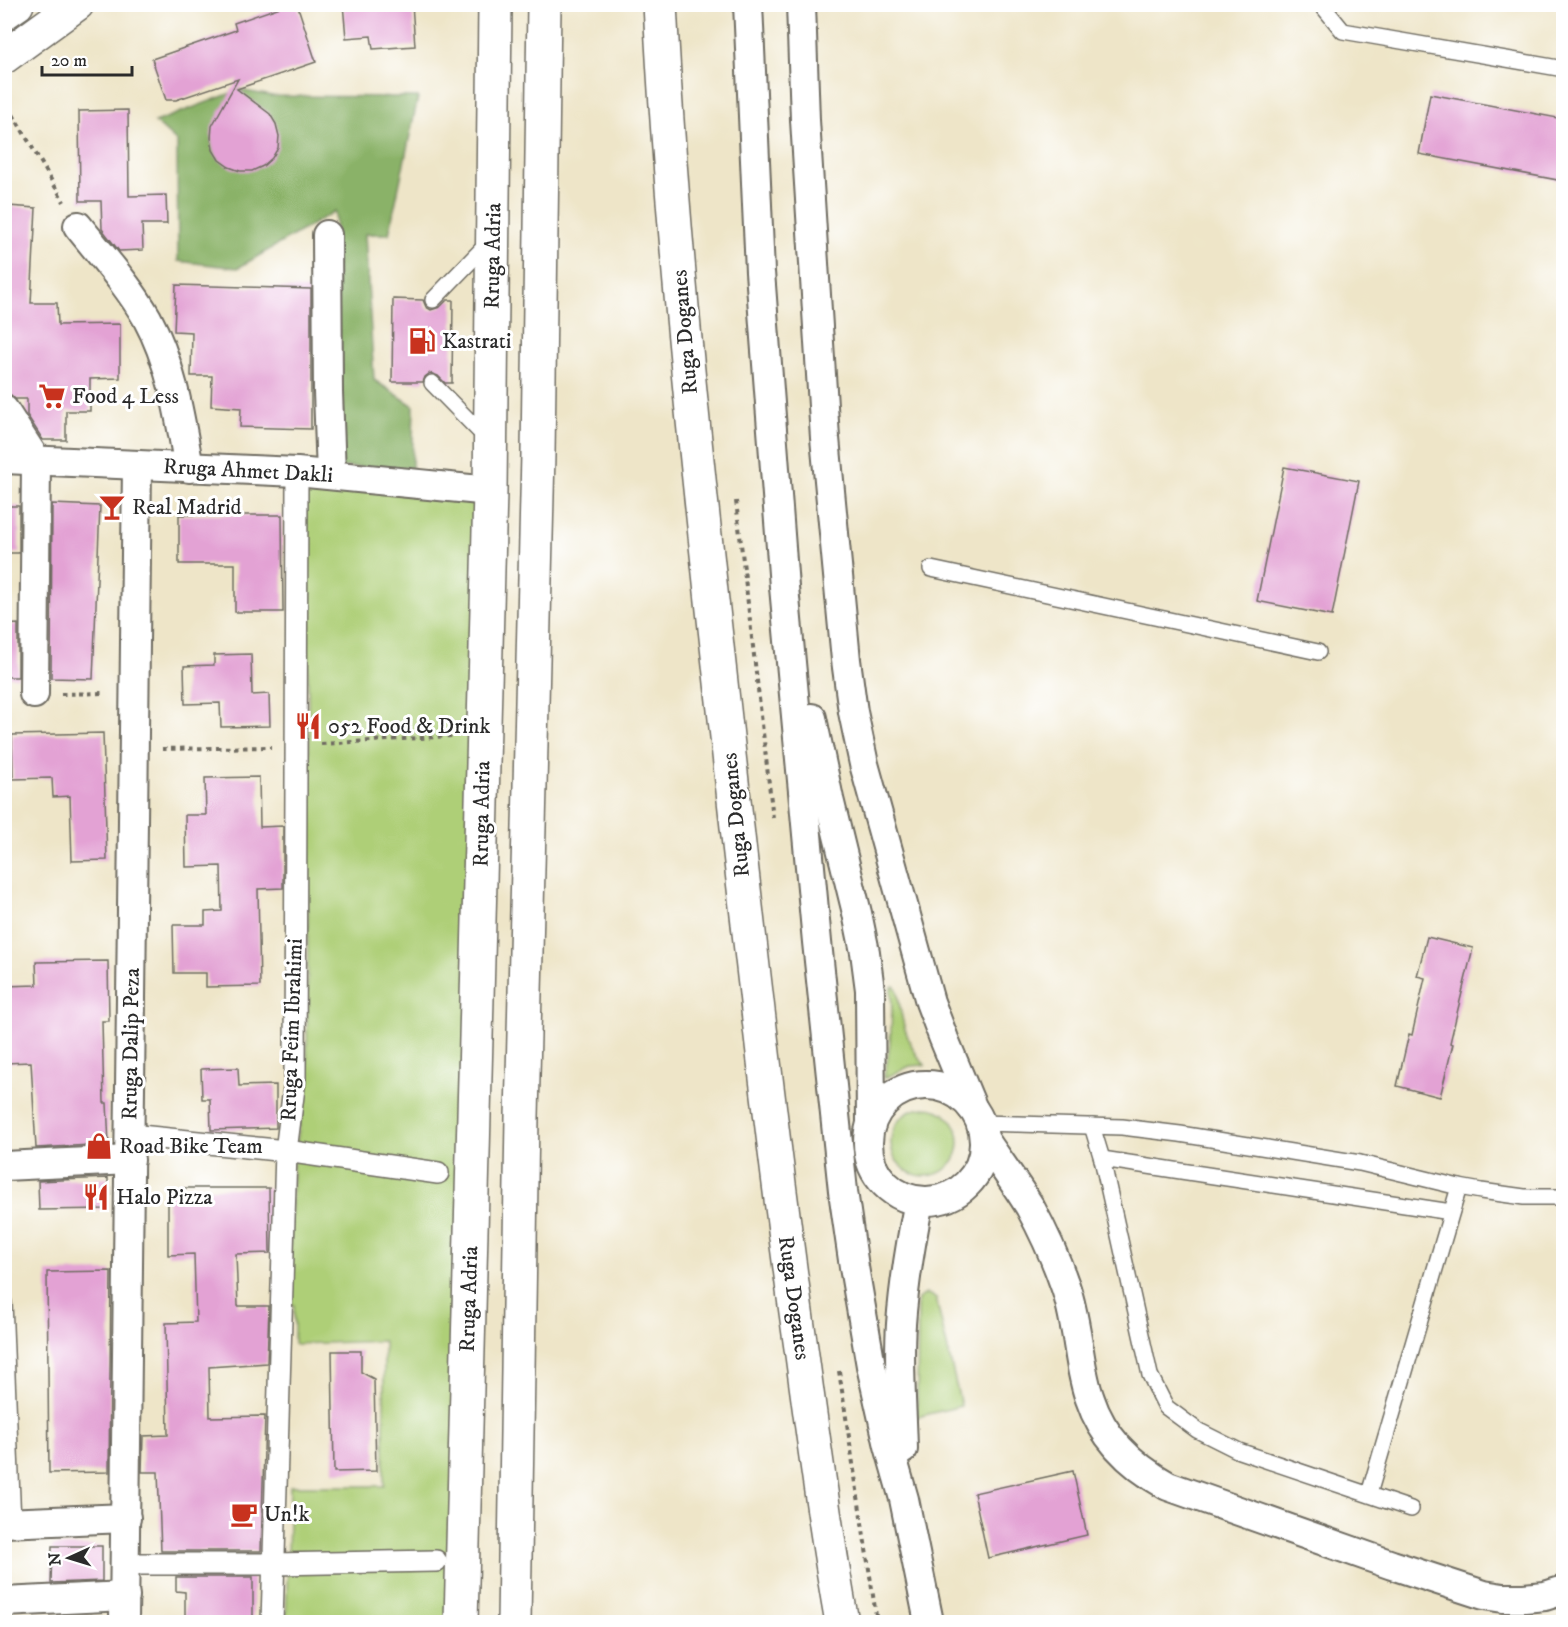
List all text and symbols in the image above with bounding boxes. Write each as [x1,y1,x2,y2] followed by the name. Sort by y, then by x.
[42,39,132,77] scale bar
[51,50,87,72] text: 20 m
[479,202,507,309] street label: Rruga Adria
[666,269,704,395] street label: Ruga Doganes
[407,326,437,356] fuel station icon: Kastrati
[442,328,511,355] place label: Kastrati
[37,381,67,411] supermarket icon: Food 4 Less
[72,383,179,410] place label: Food 4 Less
[162,453,334,489] street label: Rruga Ahmet Dakli
[97,492,127,522] bar icon: Real Madrid
[132,494,242,521] place label: Real Madrid
[293,711,323,741] restaurant icon: 052 Food & Drink
[328,713,491,740] place label: 052 Food & Drink
[716,751,756,879] street label: Ruga Doganes
[468,760,496,867] street label: Rruga Adria
[275,938,309,1122] street label: Rruga Feim Ibrahimi
[116,967,146,1120] street label: Rruga Dalip Peza
[84,1131,114,1161] shop icon: Road Bike Team
[119,1133,263,1160] place label: Road Bike Team
[81,1182,111,1212] restaurant icon: Halo Pizza
[116,1184,213,1211] place label: Halo Pizza
[772,1234,816,1362] street label: Ruga Doganes
[454,1245,484,1353] street label: Rruga Adria
[229,1499,259,1529] cafe icon: Un!k
[264,1501,309,1528] place label: Un!k
[39,1528,99,1588] north arrow
[45,1552,65,1566] text: N

